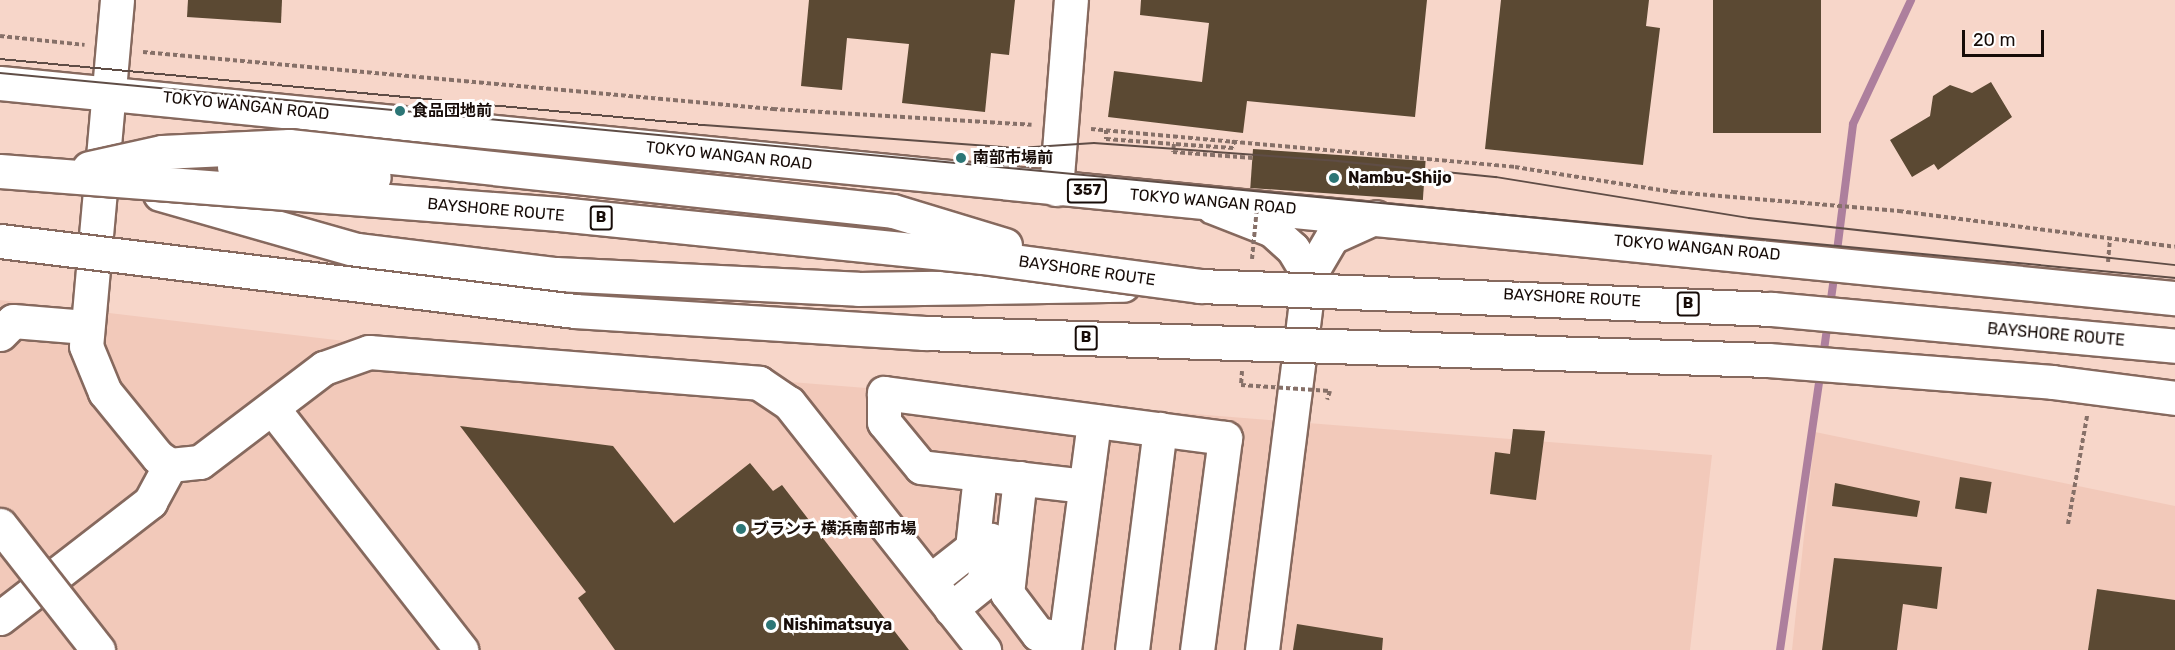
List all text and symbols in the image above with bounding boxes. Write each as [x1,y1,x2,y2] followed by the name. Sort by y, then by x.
[1965,18,2048,56] scale bar
[1973,29,2015,51] text: 20 m
[162,88,330,124] street label: TOKYO WANGAN ROAD
[412,101,492,121] place label: 食品団地前
[393,104,407,118] marker: 食品団地前
[645,138,813,174] street label: TOKYO WANGAN ROAD
[973,148,1053,168] place label: 南部市場前
[954,151,968,165] marker: 南部市場前
[1348,168,1452,188] place label: Nambu-Shijo
[1325,169,1343,187] marker: Nambu-Shijo
[1066,179,1108,203] road number: 357
[1129,185,1297,219] street label: TOKYO WANGAN ROAD
[426,194,566,226] street label: BAYSHORE ROUTE
[589,206,613,230] road number: B
[1613,231,1781,265] street label: TOKYO WANGAN ROAD
[1017,252,1157,290] street label: BAYSHORE ROUTE
[1503,285,1641,311] street label: BAYSHORE ROUTE
[1676,292,1700,316] road number: B
[1986,319,2126,351] street label: BAYSHORE ROUTE
[1074,326,1098,350] road number: B
[753,519,916,539] place label: ブランチ 横浜南部市場
[734,522,748,536] marker: ブランチ 横浜南部市場
[783,615,892,635] place label: Nishimatsuya
[764,618,778,632] marker: Nishimatsuya

